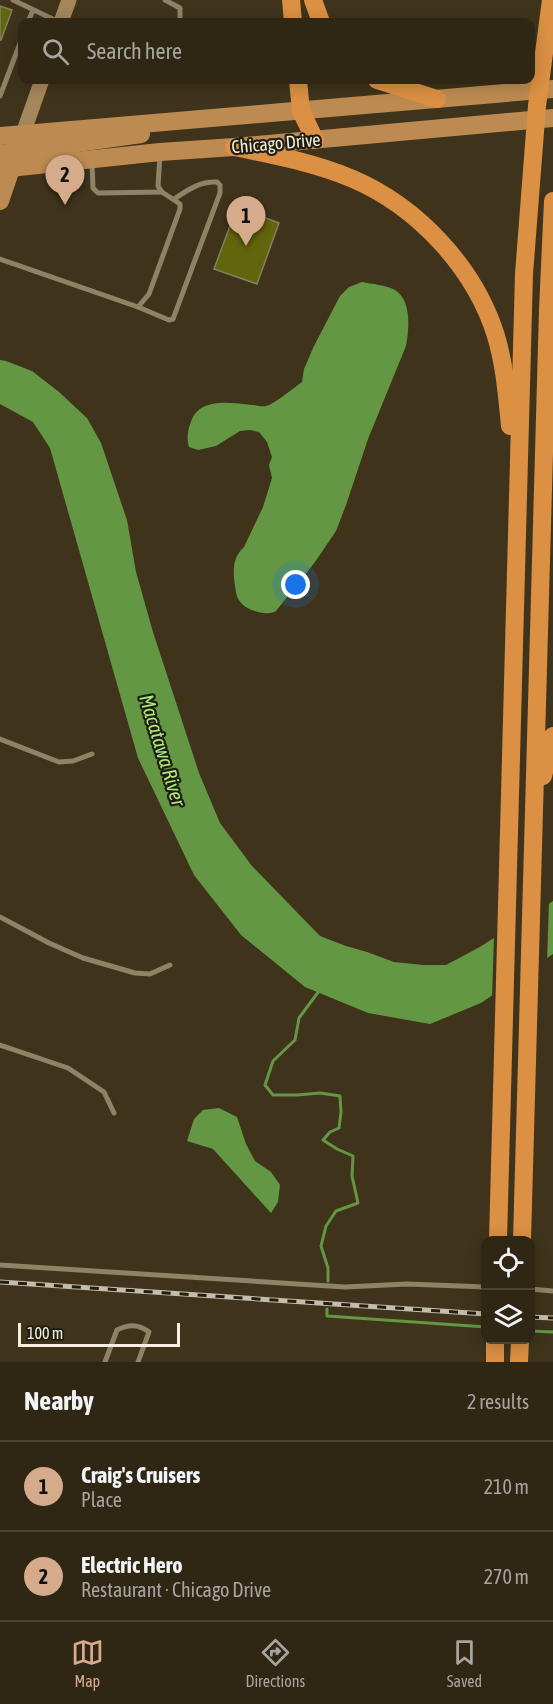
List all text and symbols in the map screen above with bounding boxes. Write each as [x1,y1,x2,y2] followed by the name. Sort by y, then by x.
[18,18,535,84] search box
[39,35,72,68] icon: search
[87,38,182,64] text: Search here
[231,129,321,157] street label: Chicago Drive
[46,156,84,205] pin: 2
[226,196,266,246] pin: 1
[281,570,310,599] your location
[135,691,191,810] water label: Macatawa River
[481,1236,535,1344] map controls
[481,1236,535,1290] button: locate
[481,1290,535,1344] button: layers
[18,1320,180,1348] scale bar
[27,1324,63,1342] text: 100 m
[24,1386,94,1416] text: Nearby
[467,1390,529,1413] text: 2 results
[81,1462,200,1488] text: Craig's Cruisers
[39,1475,48,1498] text: 1
[484,1475,529,1498] text: 210 m
[81,1488,122,1511] text: Place
[81,1552,183,1578] text: Electric Hero
[39,1565,48,1588] text: 2
[484,1565,529,1588] text: 270 m
[81,1578,271,1601] text: Restaurant · Chicago Drive
[71,1636,104,1690] tab: Map
[245,1636,305,1690] tab: Directions
[447,1636,482,1690] tab: Saved

